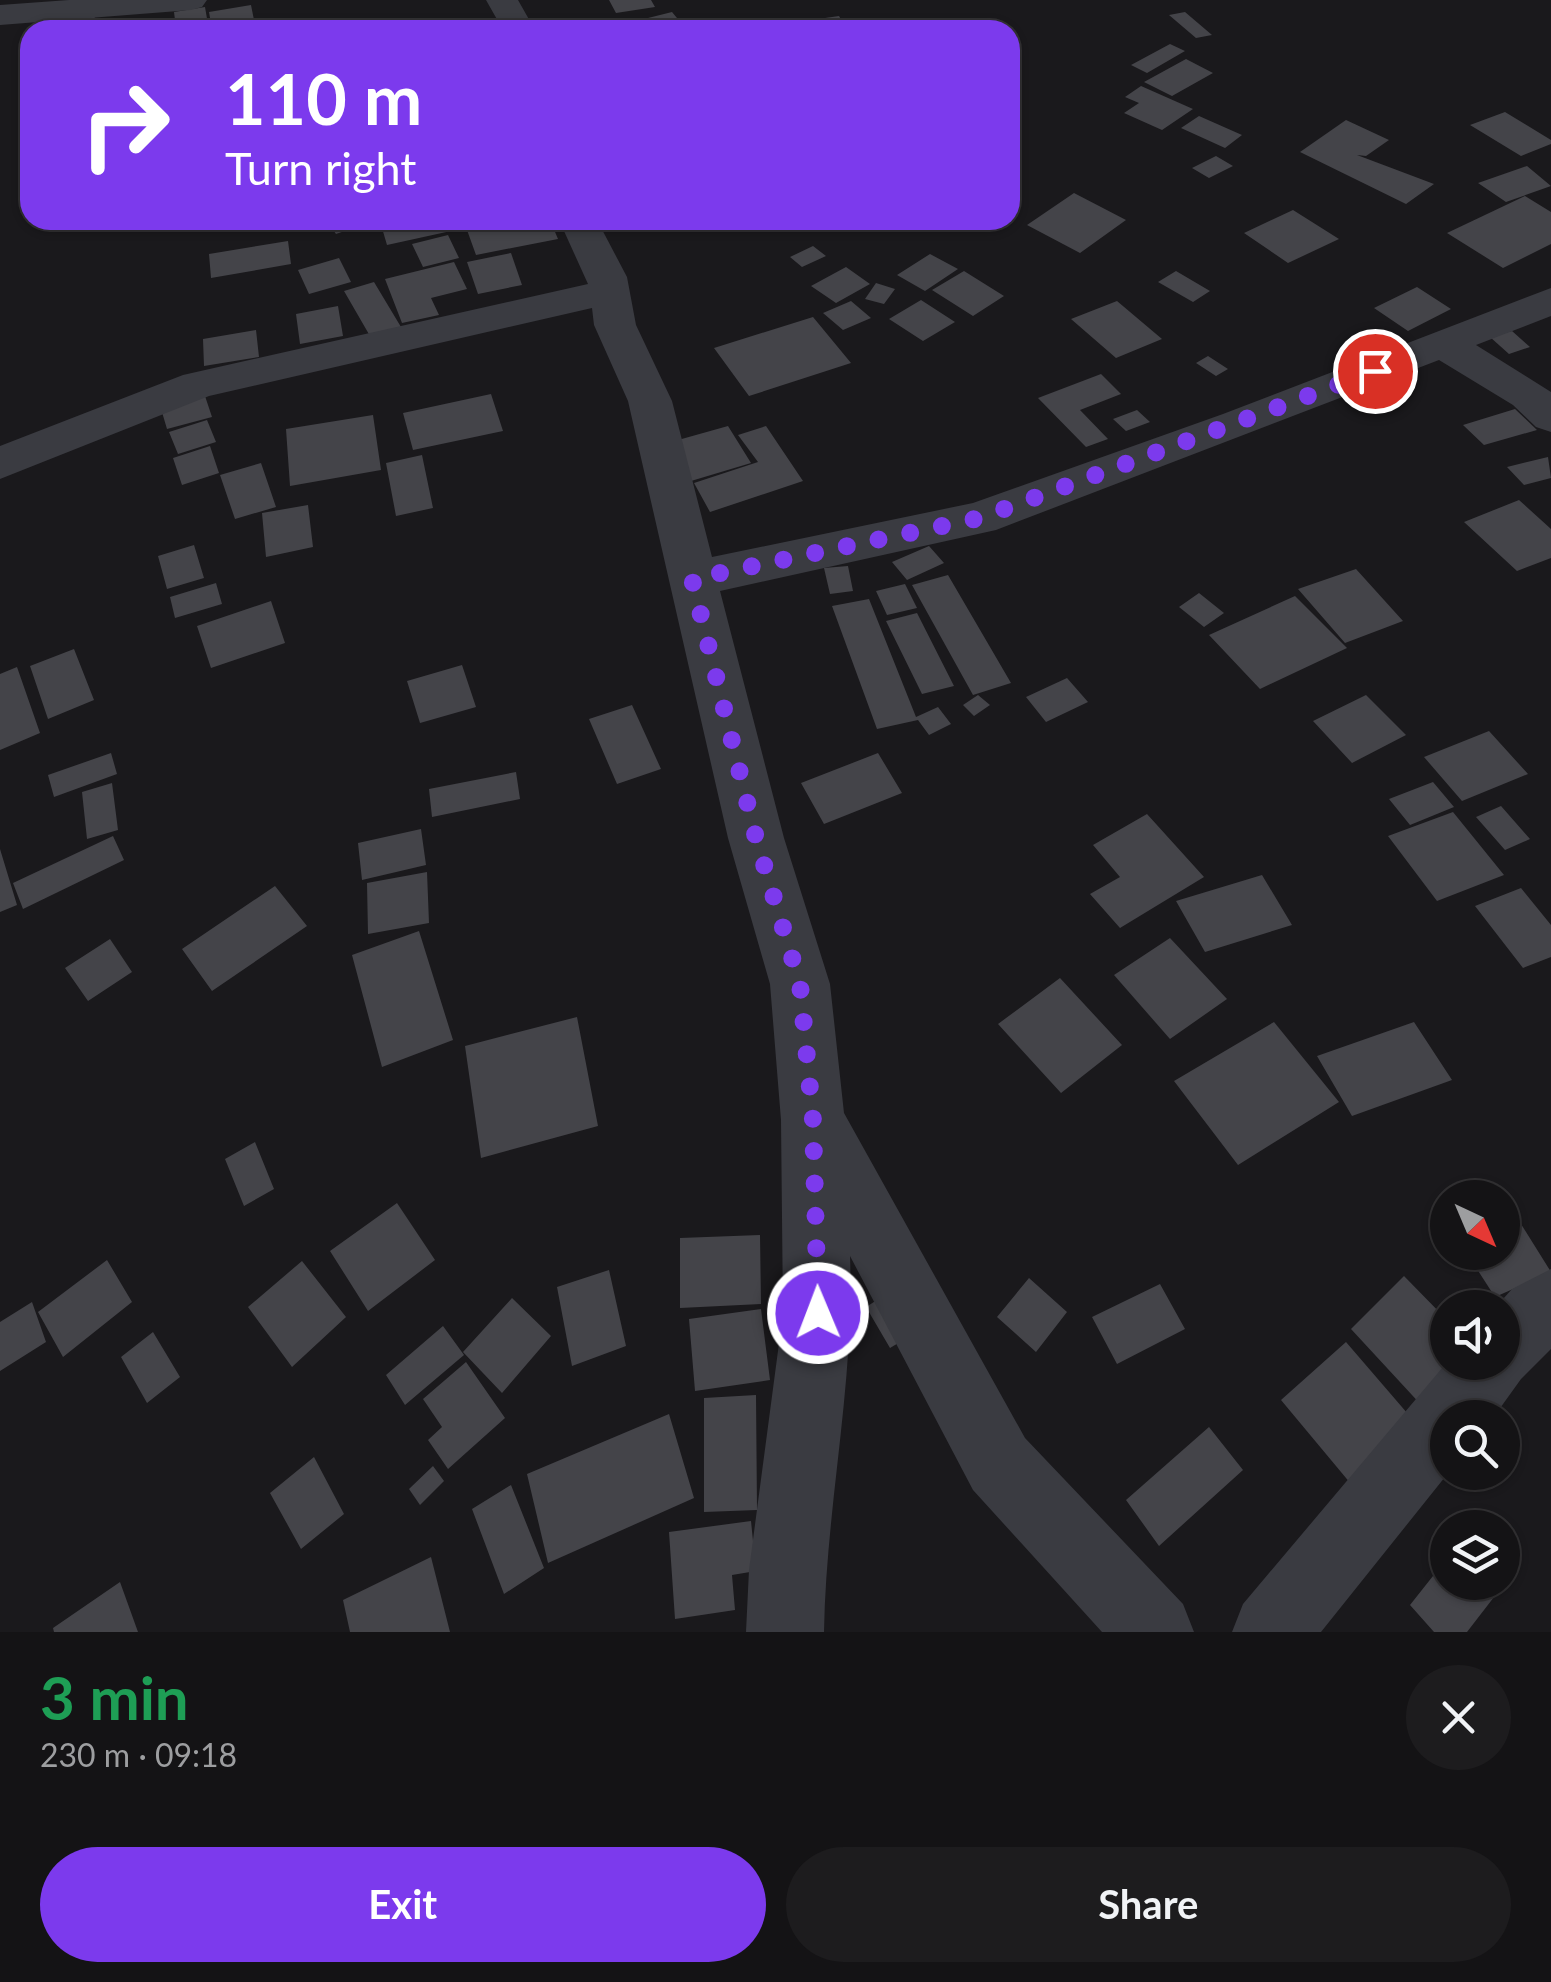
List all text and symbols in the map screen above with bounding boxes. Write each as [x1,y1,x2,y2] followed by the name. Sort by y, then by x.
[225,56,422,140] text: 110 m
[60,60,190,190] icon: right
[225,141,416,195] text: Turn right
[1333,329,1418,414] pin
[1348,344,1403,399] icon: arrive
[1430,1180,1520,1270] north arrow
[1430,1180,1520,1600] map controls
[766,1261,870,1365] position arrow
[1430,1290,1520,1380] button: sound
[1430,1400,1520,1490] button: search
[1430,1510,1520,1600] button: layers
[40,1661,189,1733] text: 3 min
[1406,1665,1511,1770] button: close
[40,1735,237,1774] text: 230 m · 09:18
[40,1847,766,1962] button: Exit
[786,1847,1511,1962] button: Share

